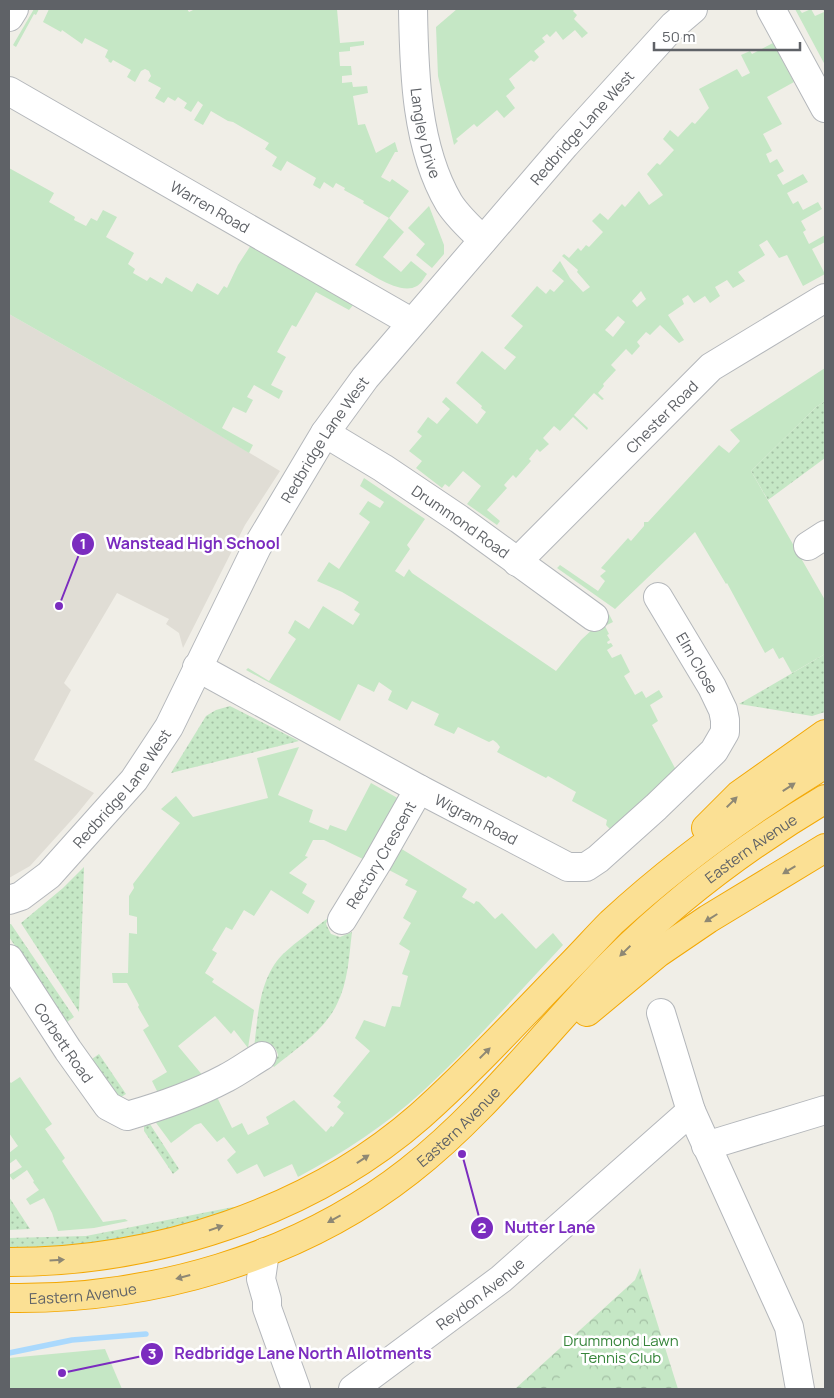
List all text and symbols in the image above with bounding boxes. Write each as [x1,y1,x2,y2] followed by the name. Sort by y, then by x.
[654,20,800,52] scale bar
[662,26,696,47] text: 50 m
[525,66,638,189] street label: Redbridge Lane West
[406,87,446,181] street label: Langley Drive
[167,175,254,238] street label: Warren Road
[275,372,373,506] street label: Redbridge Lane West
[621,376,702,458] street label: Chester Road
[408,480,514,563] street label: Drummond Road
[71,528,290,559] callout: Wanstead High School
[106,532,280,554] text: Wanstead High School
[80,533,86,554] text: 1
[671,629,723,698] street label: Elm Close
[68,725,175,852] street label: Redbridge Lane West
[782,782,795,792] one-way arrow
[431,789,521,849] street label: Wigram Road
[726,796,738,808] one-way arrow
[341,797,421,913] street label: Rectory Crescent
[700,808,801,888] street label: Eastern Avenue
[782,866,795,875] one-way arrow
[704,913,717,922] one-way arrow
[619,945,631,957] one-way arrow
[29,998,98,1087] street label: Corbett Road
[479,1047,491,1059] one-way arrow
[412,1081,505,1171] street label: Eastern Avenue
[356,1154,369,1164] one-way arrow
[469,1212,605,1243] callout: Nutter Lane
[327,1215,341,1223] one-way arrow
[505,1216,596,1238] text: Nutter Lane
[478,1217,487,1238] text: 2
[209,1224,224,1231] one-way arrow
[431,1252,529,1334] street label: Reydon Avenue
[50,1256,66,1264] one-way arrow
[176,1273,191,1281] one-way arrow
[29,1278,138,1309] street label: Eastern Avenue
[563,1330,679,1368] park label: Drummond Lawn Tennis Club
[139,1338,442,1369] callout: Redbridge Lane North Allotments
[174,1342,432,1364] text: Redbridge Lane North Allotments
[148,1343,156,1364] text: 3

